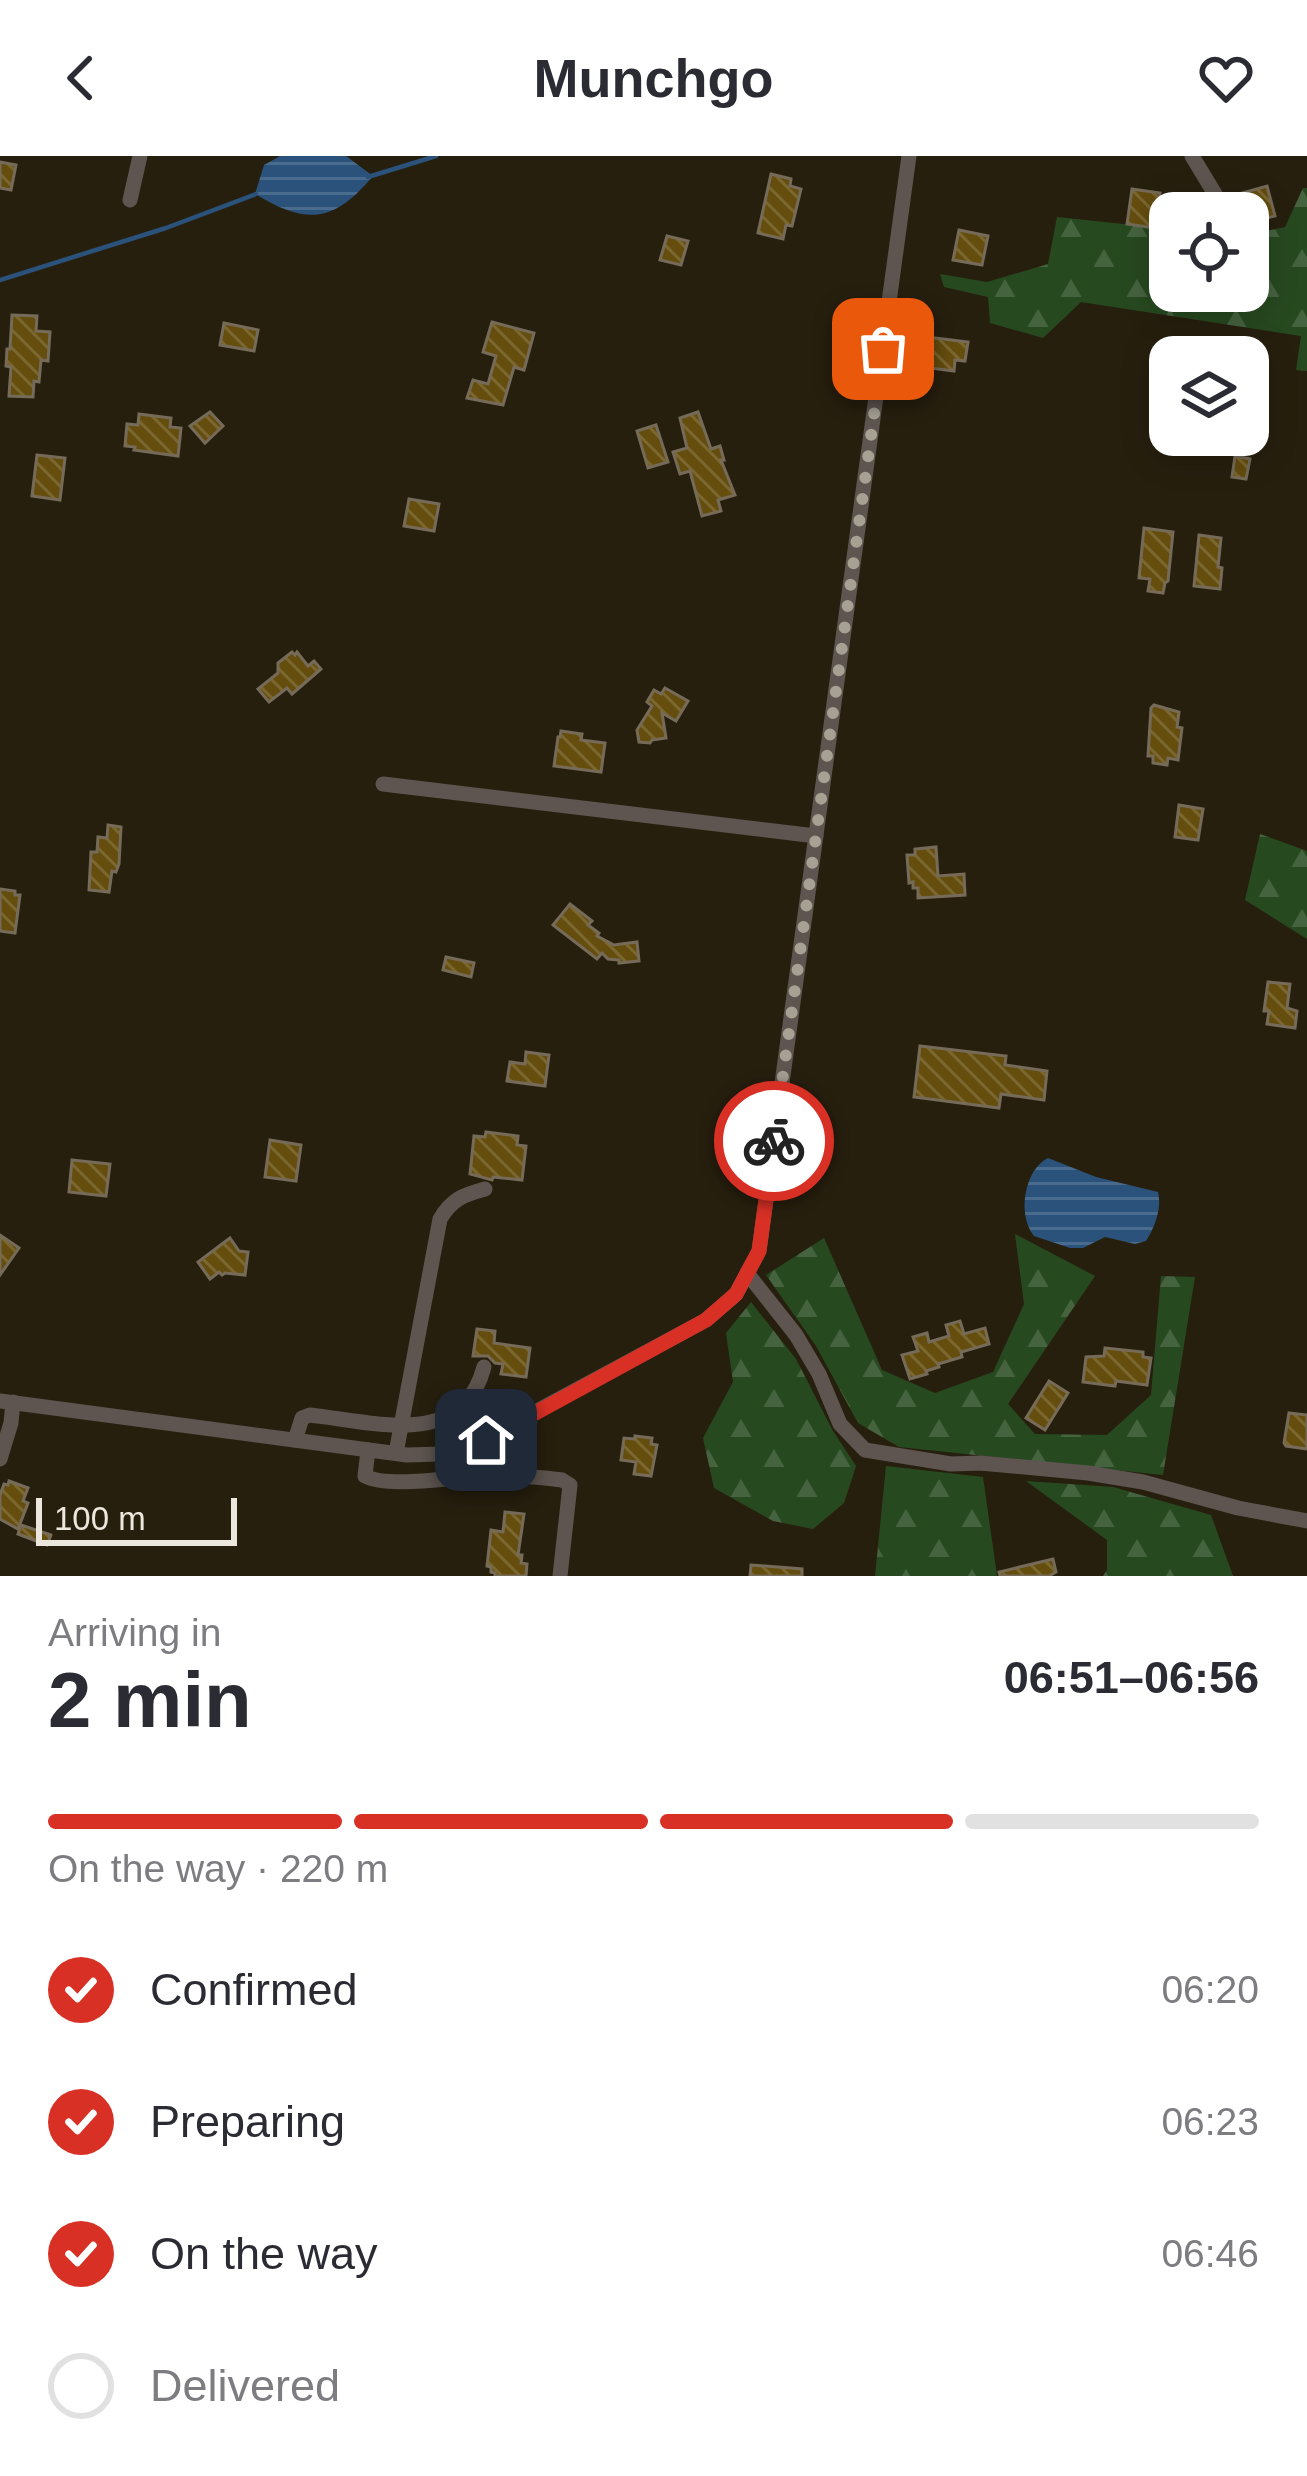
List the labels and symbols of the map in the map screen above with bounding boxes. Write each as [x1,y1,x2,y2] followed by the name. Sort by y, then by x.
[832,298,934,400] pin
[714,1081,834,1201] courier
[435,1389,537,1491] pin
[36,1492,237,1545] scale bar

